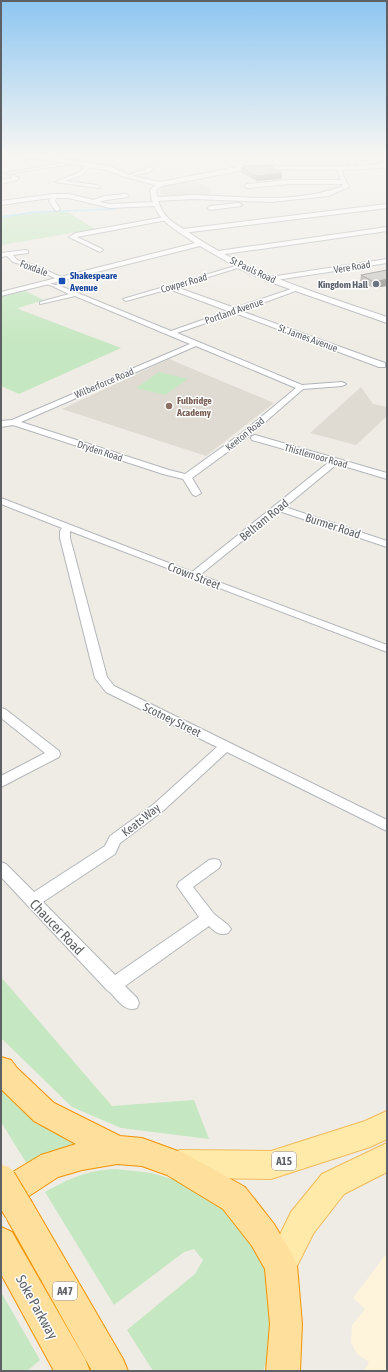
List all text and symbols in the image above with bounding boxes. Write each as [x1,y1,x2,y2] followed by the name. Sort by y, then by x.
[228,255,278,286] street label: St Pauls Road
[19,258,50,278] street label: Foxdale
[333,259,371,275] street label: Vere Road
[69,270,118,293] place label: Shakespeare Avenue
[160,271,209,295] street label: Cowper Road
[57,276,67,286] marker: Shakespeare Avenue
[318,279,368,290] place label: Kingdom Hall
[371,279,381,289] marker: Kingdom Hall
[203,296,265,326] street label: Portland Avenue
[277,322,340,354] street label: St. James Avenue
[73,365,136,400] street label: Wilberforce Road
[176,395,212,418] place label: Fulbridge Academy
[164,401,174,411] marker: Fulbridge Academy
[223,415,267,453] street label: Keeton Road
[76,438,124,464] street label: Dryden Road
[283,442,349,470] street label: Thistlemoor Road
[237,496,291,544] street label: Belham Road
[304,511,362,541] street label: Burmer Road
[166,560,223,593] street label: Crown Street
[141,700,204,740] street label: Scotney Street
[119,801,163,839] street label: Keats Way
[27,896,87,958] street label: Chaucer Road
[272,1152,296,1170] road number: A15
[13,1272,61,1342] street label: Soke Parkway
[53,1282,77,1300] road number: A47

